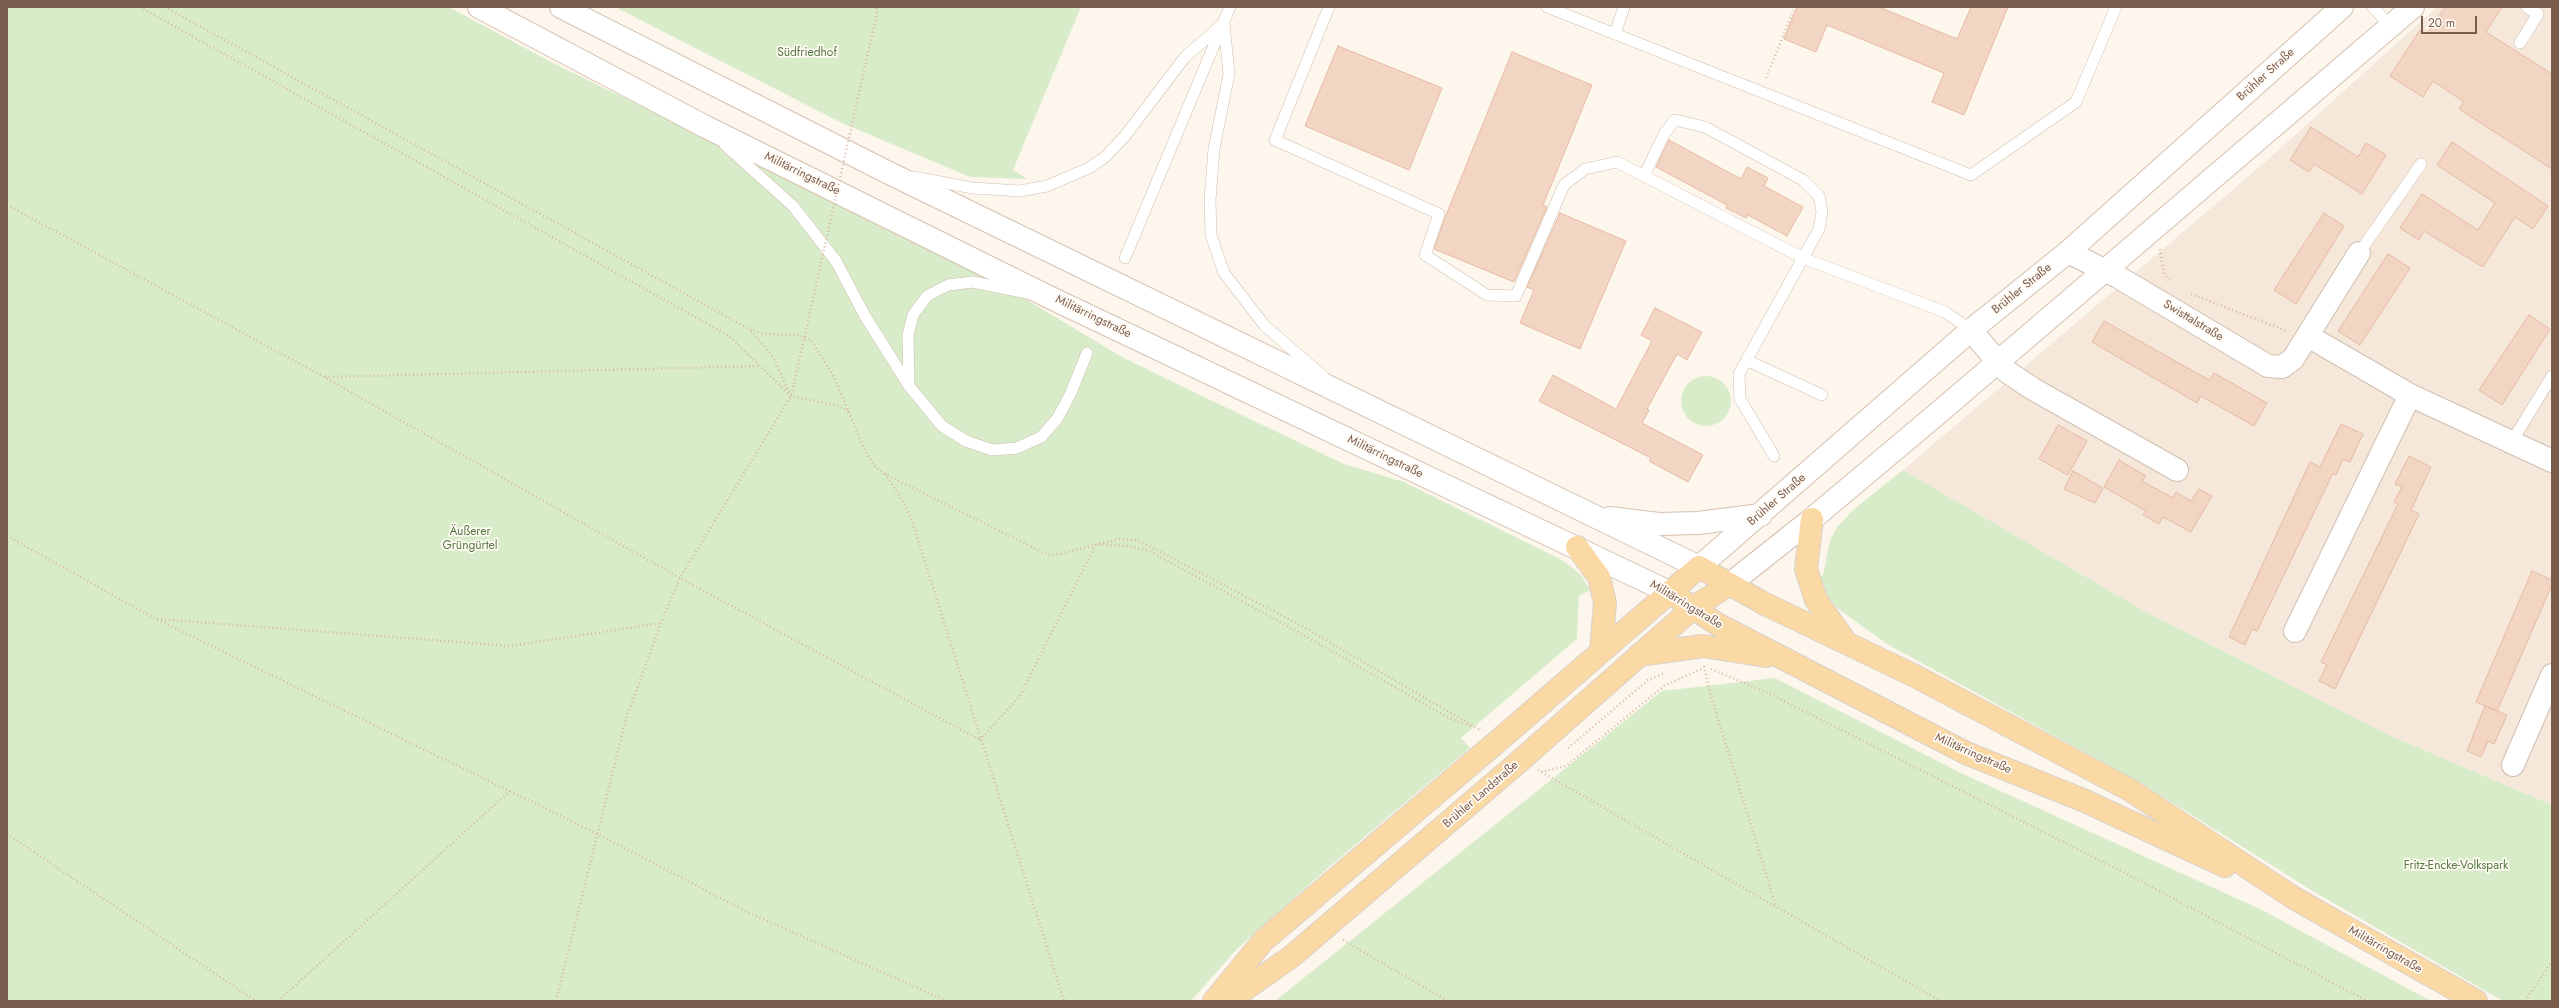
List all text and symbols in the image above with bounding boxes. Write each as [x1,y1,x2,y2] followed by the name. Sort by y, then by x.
[2423,8,2479,34] scale bar
[2428,14,2455,32] text: 20 m
[2234,45,2298,105] street label: Brühler Straße
[777,46,837,60] park label: Südfriedhof
[762,149,842,199] street label: Militärringstraße
[1989,261,2055,317] street label: Brühler Straße
[1053,292,1133,342] street label: Militärringstraße
[2160,297,2226,345] street label: Swisttalstraße
[1345,432,1425,482] street label: Militärringstraße
[1745,471,1809,529] street label: Brühler Straße
[442,525,498,553] park label: Äußerer Grüngürtel
[1647,578,1725,632] street label: Militärringstraße
[1932,731,2014,777] street label: Militärringstraße
[1440,758,1522,832] street label: Brühler Landstraße
[2404,859,2508,873] park label: Fritz-Encke-Volkspark
[2346,923,2424,977] street label: Militärringstraße

